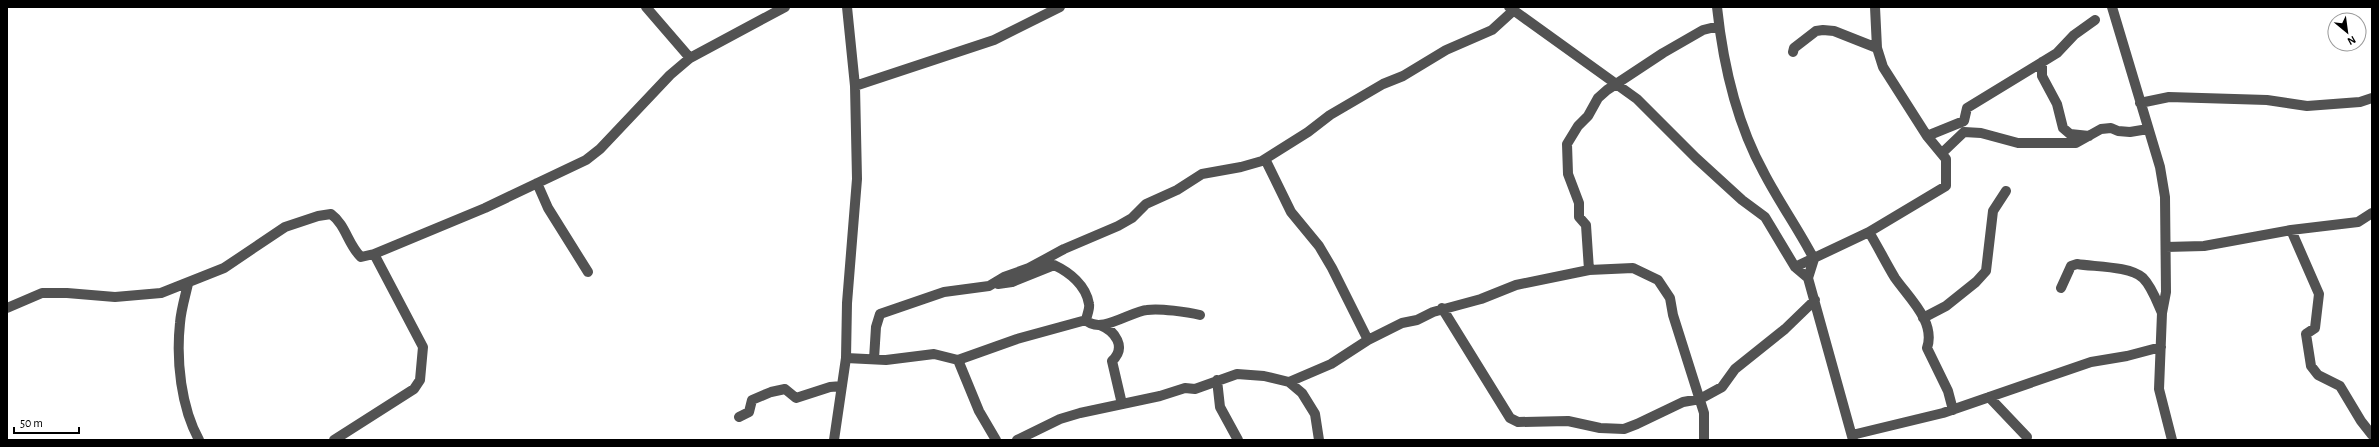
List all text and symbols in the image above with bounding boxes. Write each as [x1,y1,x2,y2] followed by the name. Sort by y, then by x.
[2327,12,2367,52] north arrow
[2346,34,2358,47] text: N
[14,409,79,435] scale bar
[20,417,43,429] text: 50 m

